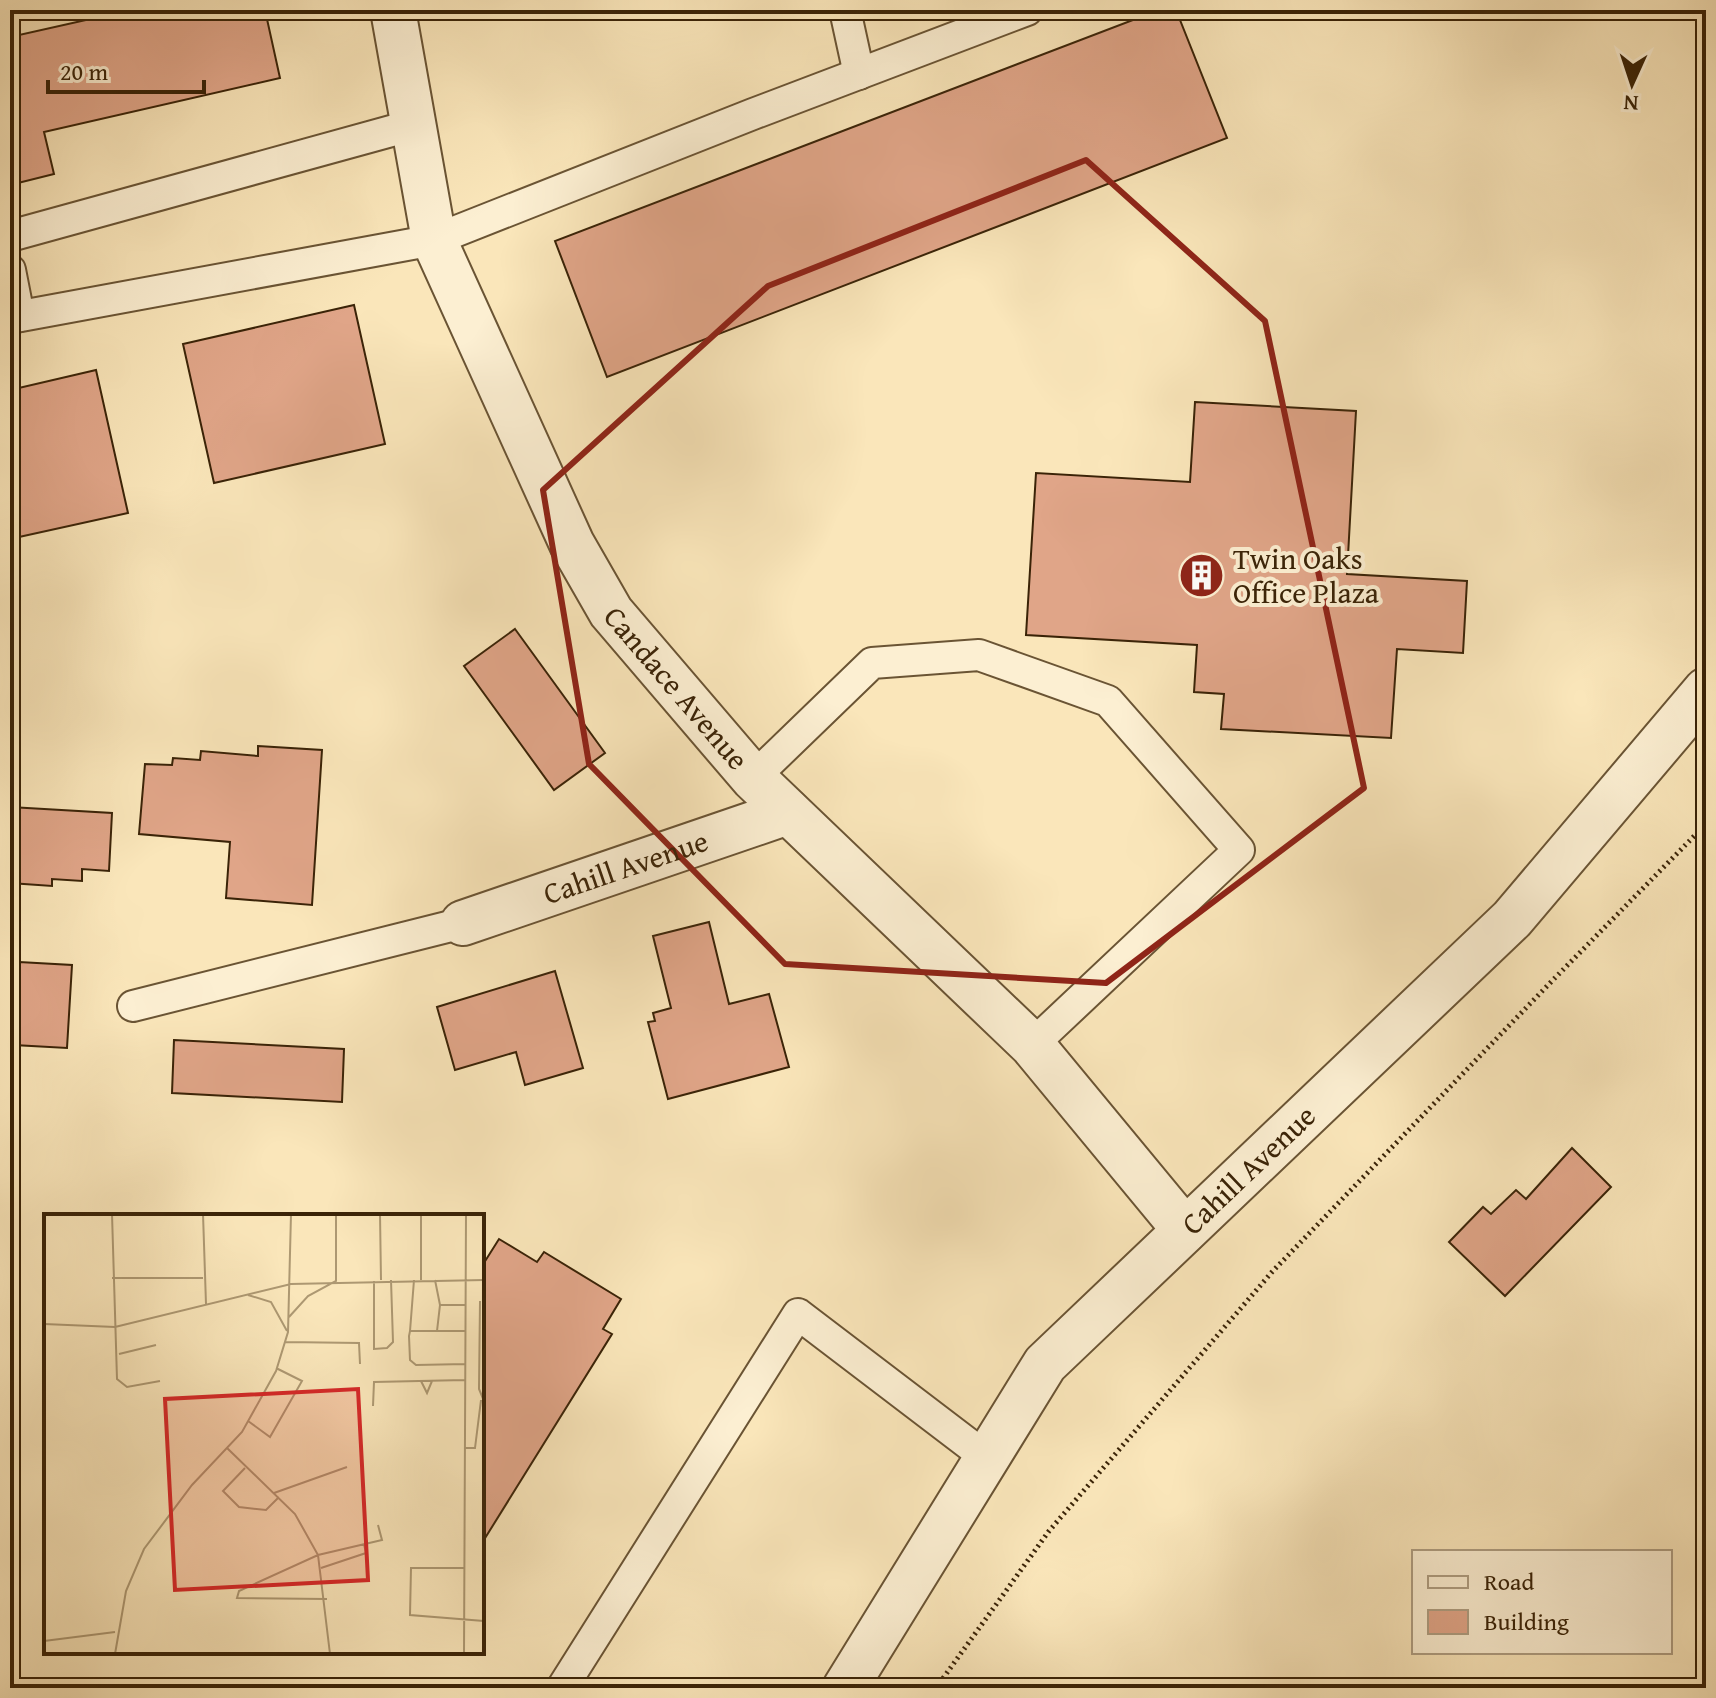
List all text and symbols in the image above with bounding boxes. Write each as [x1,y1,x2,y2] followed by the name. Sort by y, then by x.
[48,44,204,94] scale bar
[1592,44,1672,124] north arrow
[60,54,108,89] text: 20 m
[1622,88,1639,120] text: N
[1233,536,1379,614] place label: Twin Oaks Office Plaza
[1178,552,1226,600] building icon: Twin Oaks Office Plaza
[594,596,760,779] street label: Candace Avenue
[537,818,714,915] street label: Cahill Avenue
[1171,1094,1325,1244] street label: Cahill Avenue
[44,1214,484,1654] inset map
[1412,1550,1672,1654] legend
[1484,1564,1534,1599] text: Road
[1484,1604,1569,1639] text: Building

